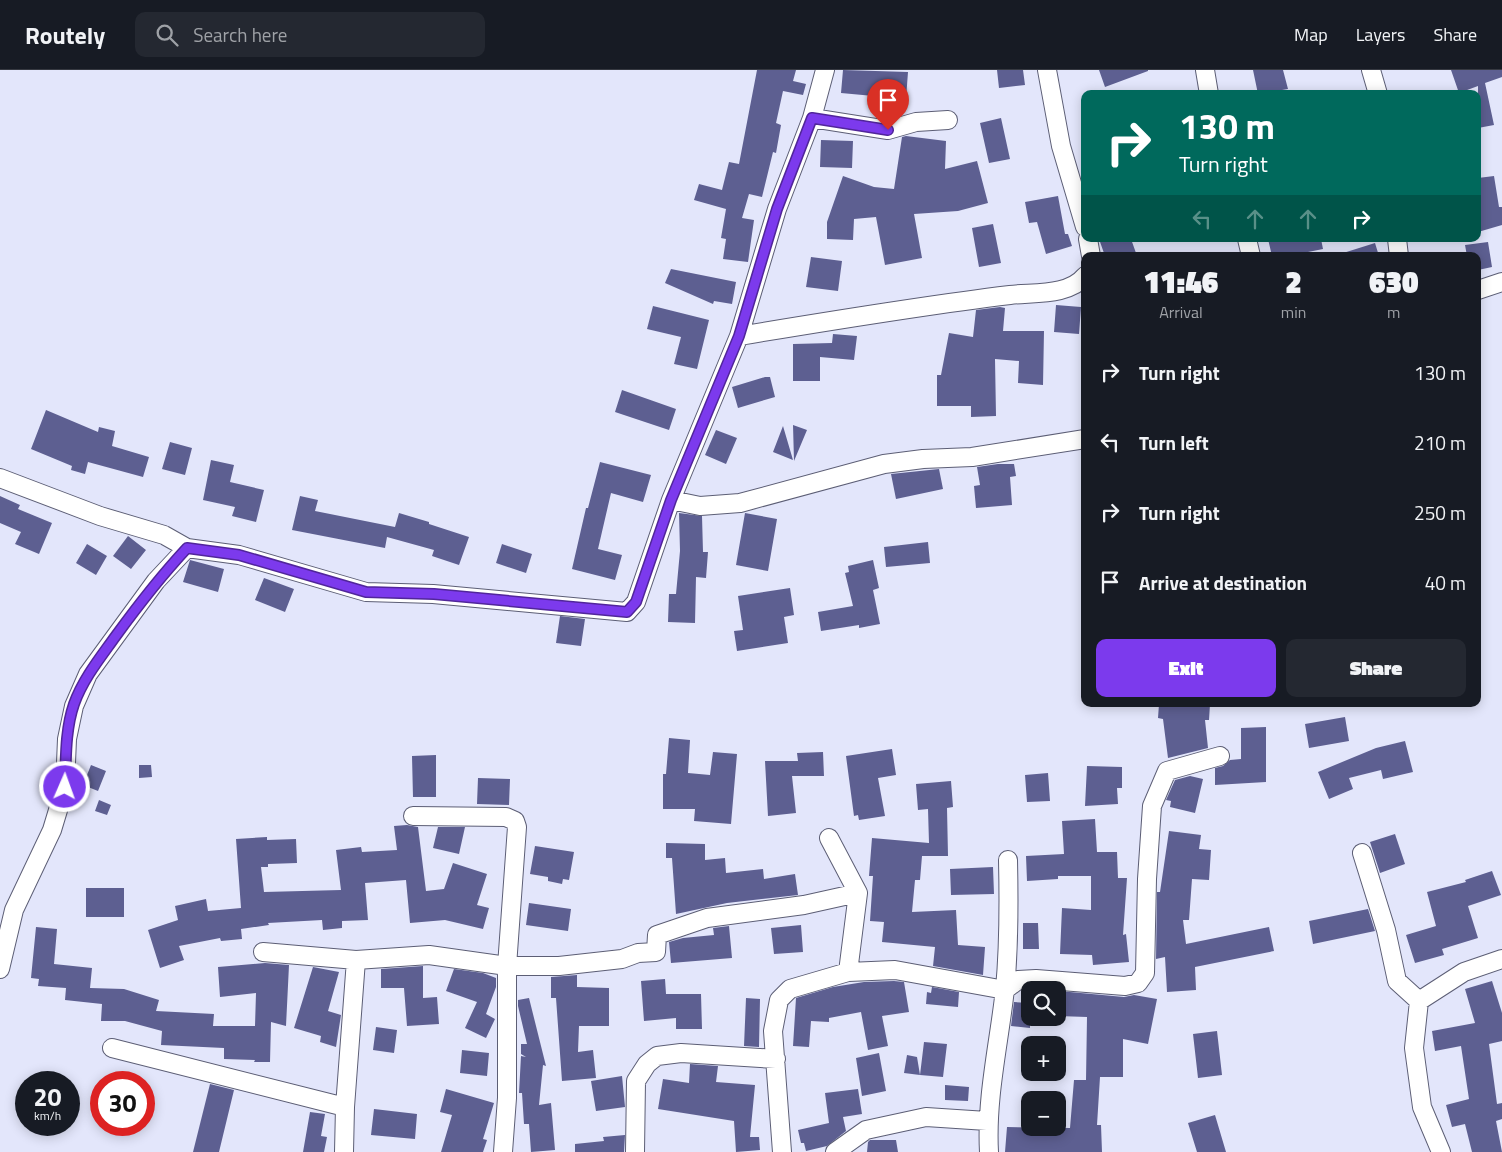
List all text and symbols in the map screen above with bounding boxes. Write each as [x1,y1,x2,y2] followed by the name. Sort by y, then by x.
[135,12,485,57] search box
[25,17,105,53] text: Routely
[193,20,287,49] text: Search here
[153,21,181,49] icon: search
[1294,21,1328,48] text: Map
[1356,21,1405,48] text: Layers
[1433,21,1477,48] text: Share
[867,79,909,130] pin
[874,86,902,114] icon: arrive
[1179,99,1275,153] text: 130 m
[1096,110,1161,175] icon: right
[1179,147,1268,181] text: Turn right
[1188,205,1216,233] icon: left
[1241,205,1269,233] icon: ahead
[1294,205,1322,233] icon: ahead
[1347,205,1375,233] icon: right
[1144,259,1218,305] text: 11:46
[1285,259,1302,305] text: 2
[1369,259,1418,305] text: 630
[1159,300,1203,324] text: Arrival
[1281,300,1306,324] text: min
[1387,300,1400,324] text: m
[1096,358,1124,386] icon: right
[1139,358,1220,387] text: Turn right
[1414,358,1466,387] text: 130 m
[1096,428,1124,456] icon: left
[1139,428,1209,457] text: Turn left
[1414,428,1466,457] text: 210 m
[1096,498,1124,526] icon: right
[1139,498,1220,527] text: Turn right
[1414,498,1466,527] text: 250 m
[1096,568,1124,596] icon: arrive
[1139,568,1307,597] text: Arrive at destination
[1425,568,1466,597] text: 40 m
[1096,639,1276,697] button: Exit
[1286,639,1466,697] button: Share
[38,760,90,812] position arrow
[1021,981,1066,1136] map controls
[1021,981,1066,1026] button: search
[1021,1036,1066,1081] button: +
[90,1071,155,1136] speed limit sign: 30
[33,1078,62,1116] text: 20
[1021,1091,1066,1136] button: −
[34,1106,61,1125] text: km/h

